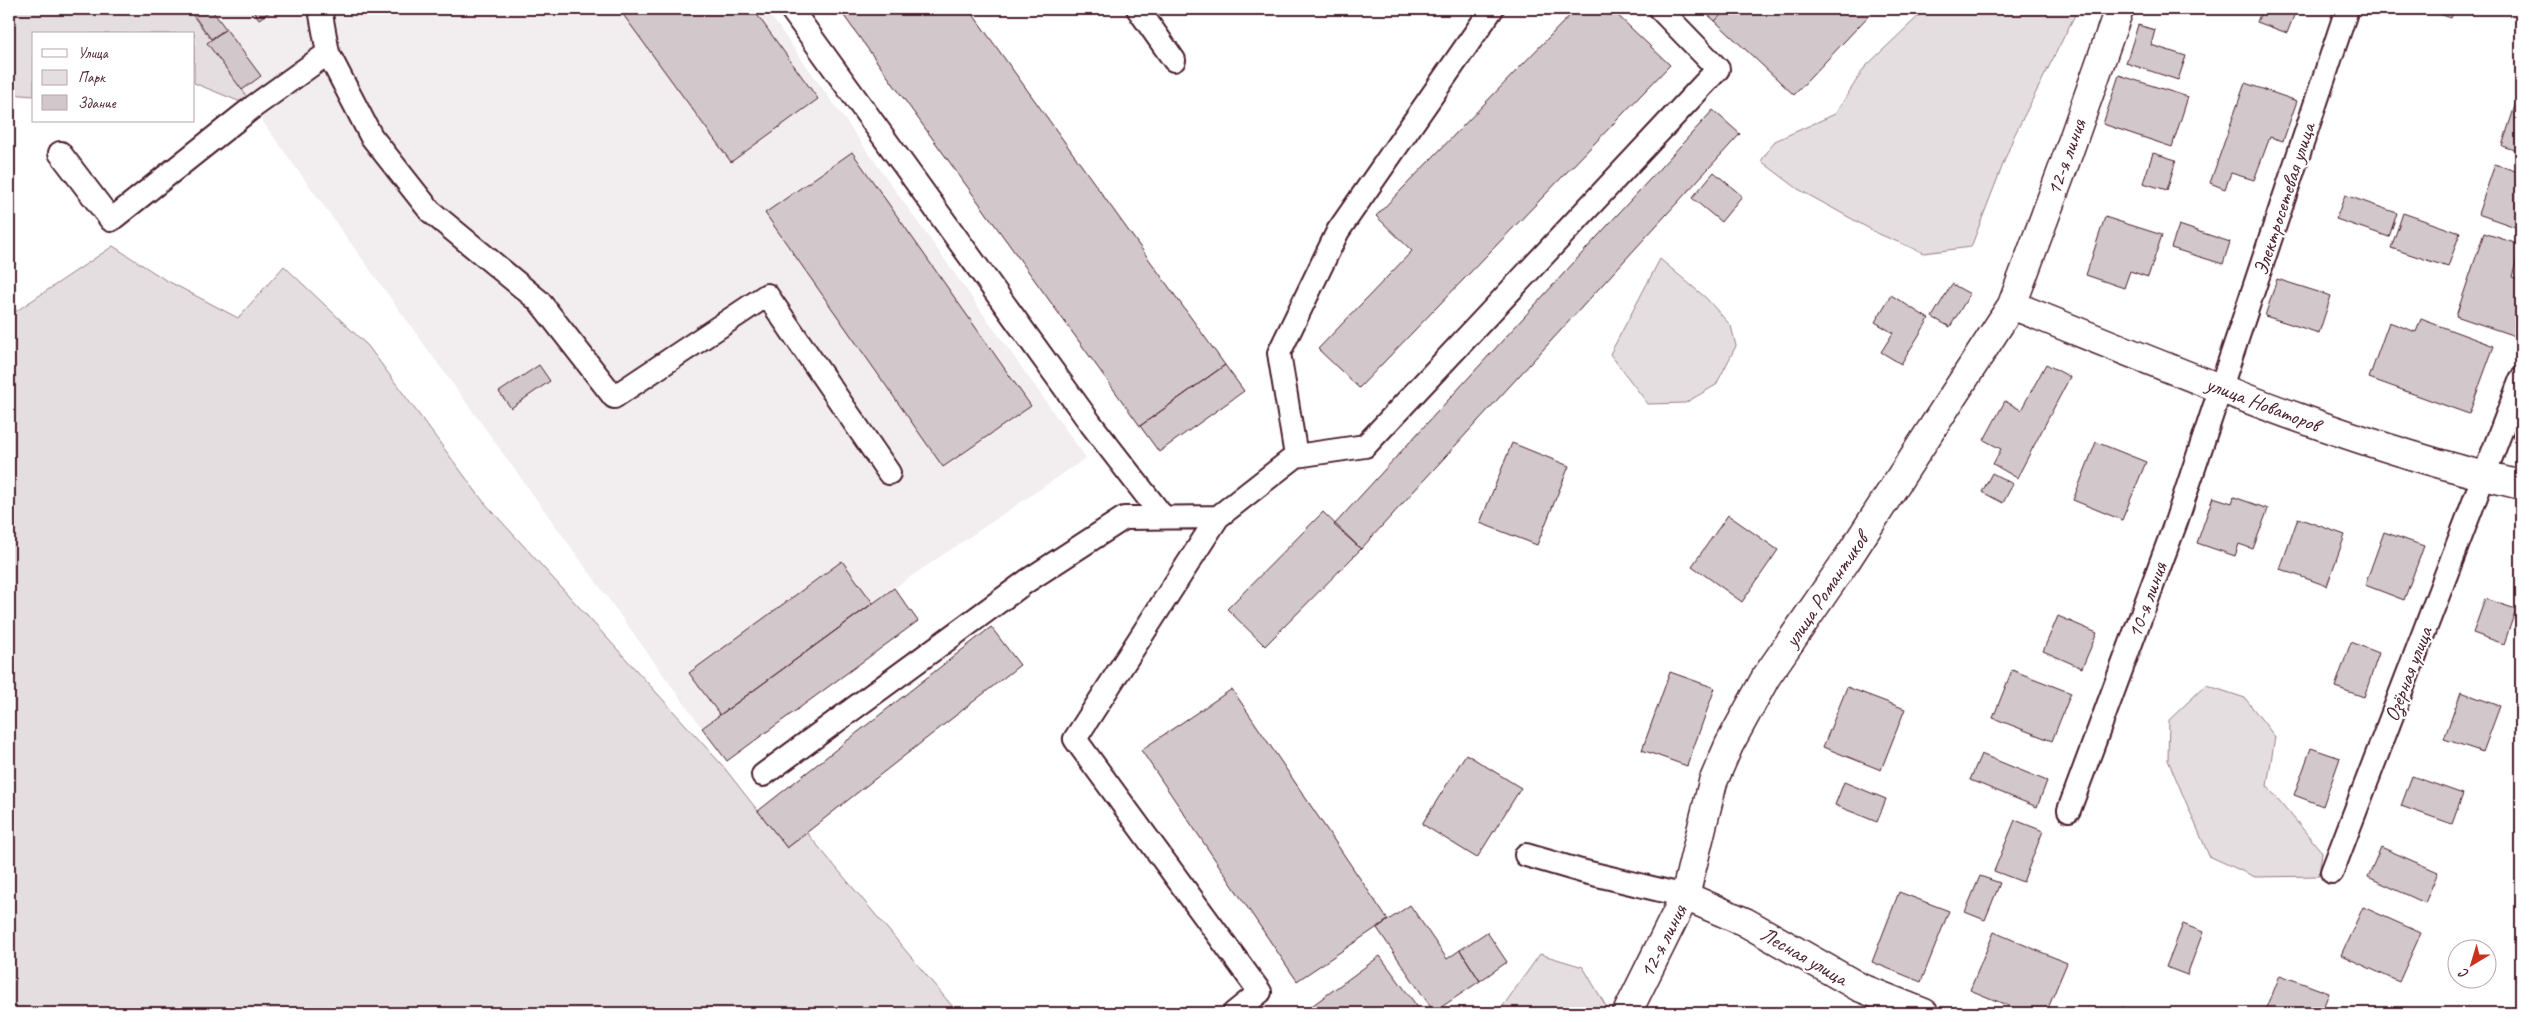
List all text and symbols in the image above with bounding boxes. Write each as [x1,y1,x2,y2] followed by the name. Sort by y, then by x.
[32,32,195,122] legend
[78,44,109,63] text: Улица
[78,68,106,87] text: Парк
[78,94,117,113] text: Здание
[2040,114,2092,198] street label: 12-я линия
[2247,117,2322,278] street label: Электросетевая улица
[2201,370,2328,439] street label: улица Новаторов
[1777,524,1876,654] street label: улица Романтиков
[2121,557,2173,641] street label: 10-я линия
[2378,622,2439,725] street label: Озёрная улица
[1634,899,1693,982] street label: 12-я линия
[1756,921,1854,992] street label: Лесная улица
[2448,940,2498,990] north arrow
[2455,964,2472,983] text: С

